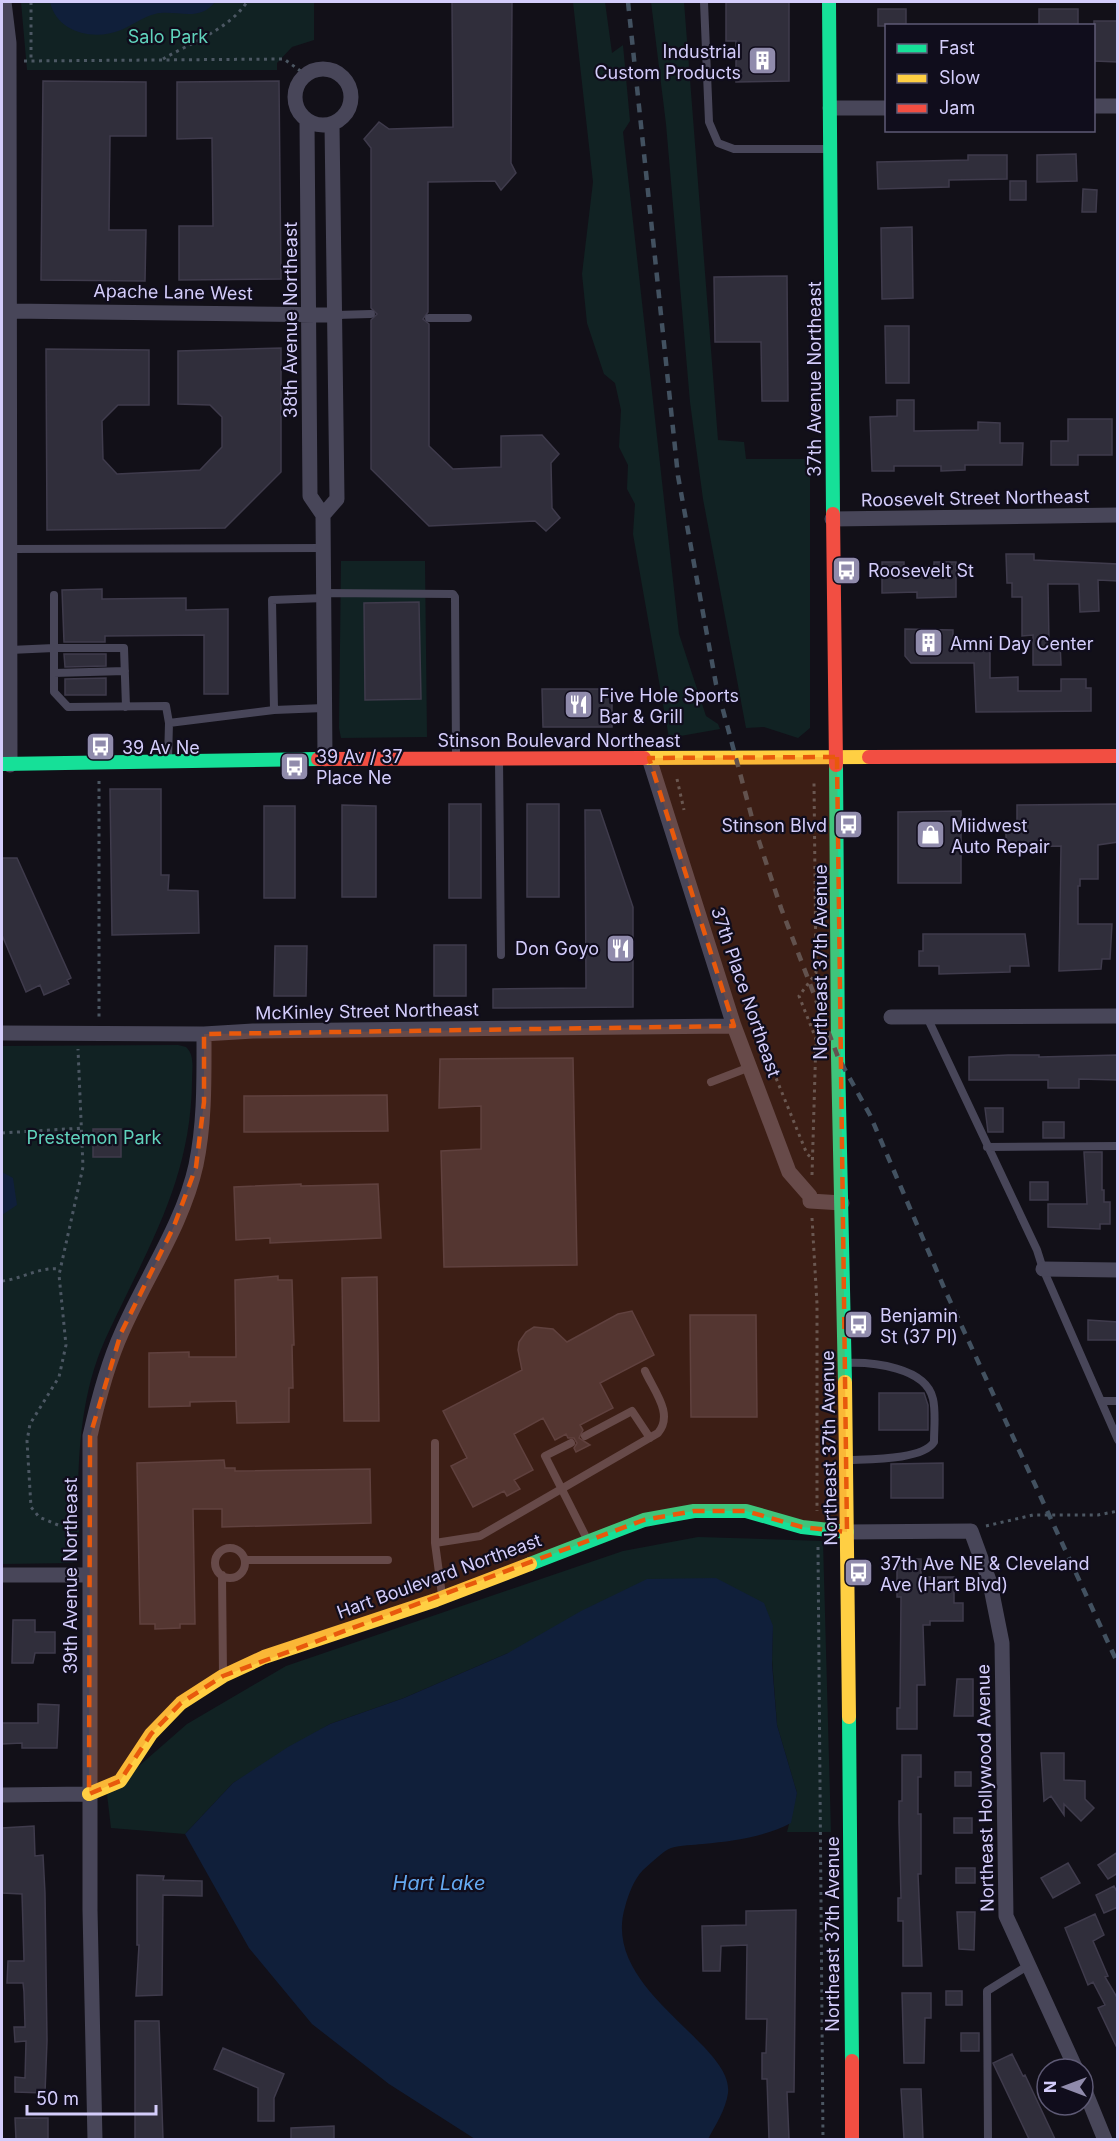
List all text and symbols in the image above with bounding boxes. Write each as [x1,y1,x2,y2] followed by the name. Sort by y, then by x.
[885,24,1095,132] legend
[128,26,208,47] park label: Salo Park
[939,37,975,58] text: Fast
[594,41,741,83] place label: Industrial Custom Products
[746,45,778,77] building icon: Industrial Custom Products
[939,67,980,88] text: Slow
[939,97,975,118] text: Jam
[280,222,301,418] street label: 38th Avenue Northeast
[93,280,253,304] street label: Apache Lane West
[804,281,825,477] street label: 37th Avenue Northeast
[861,486,1089,510] street label: Roosevelt Street Northeast
[831,554,863,586] bus stop icon: Roosevelt St
[868,560,974,581] place label: Roosevelt St
[913,627,945,659] building icon: Amni Day Center
[950,633,1094,654] place label: Amni Day Center
[599,685,739,727] place label: Five Hole Sports Bar & Grill
[562,689,594,721] restaurant icon: Five Hole Sports Bar & Grill
[438,730,681,751] street label: Stinson Boulevard Northeast
[85,731,117,763] bus stop icon: 39 Av Ne
[122,737,200,758] place label: 39 Av Ne
[316,746,403,788] place label: 39 Av / 37 Place Ne
[279,750,311,782] bus stop icon: 39 Av / 37 Place Ne
[832,809,864,841] bus stop icon: Stinson Blvd
[722,815,827,836] place label: Stinson Blvd
[951,815,1050,857] place label: Miidwest Auto Repair
[914,819,946,851] shop icon: Miidwest Auto Repair
[810,864,831,1060] street label: Northeast 37th Avenue
[707,904,785,1080] street label: 37th Place Northeast
[604,932,636,964] restaurant icon: Don Goyo
[515,938,599,959] place label: Don Goyo
[255,999,479,1023] street label: McKinley Street Northeast
[27,1127,162,1148] park label: Prestemon Park
[880,1305,958,1347] place label: Benjamin St (37 Pl)
[843,1309,875,1341] bus stop icon: Benjamin St (37 Pl)
[817,1350,841,1546] street label: Northeast 37th Avenue
[60,1478,81,1674] street label: 39th Avenue Northeast
[334,1529,544,1623] street label: Hart Boulevard Northeast
[880,1553,1090,1595] place label: 37th Ave NE & Cleveland Ave (Hart Blvd)
[843,1557,875,1589] bus stop icon: 37th Ave NE & Cleveland Ave (Hart Blvd)
[972,1664,998,1912] street label: Northeast Hollywood Avenue
[822,1836,843,2032] street label: Northeast 37th Avenue
[393,1871,485,1895] water label: Hart Lake
[1035,2057,1095,2117] north arrow
[27,2078,156,2116] scale bar
[1040,2081,1060,2093] text: N
[36,2088,79,2109] text: 50 m

